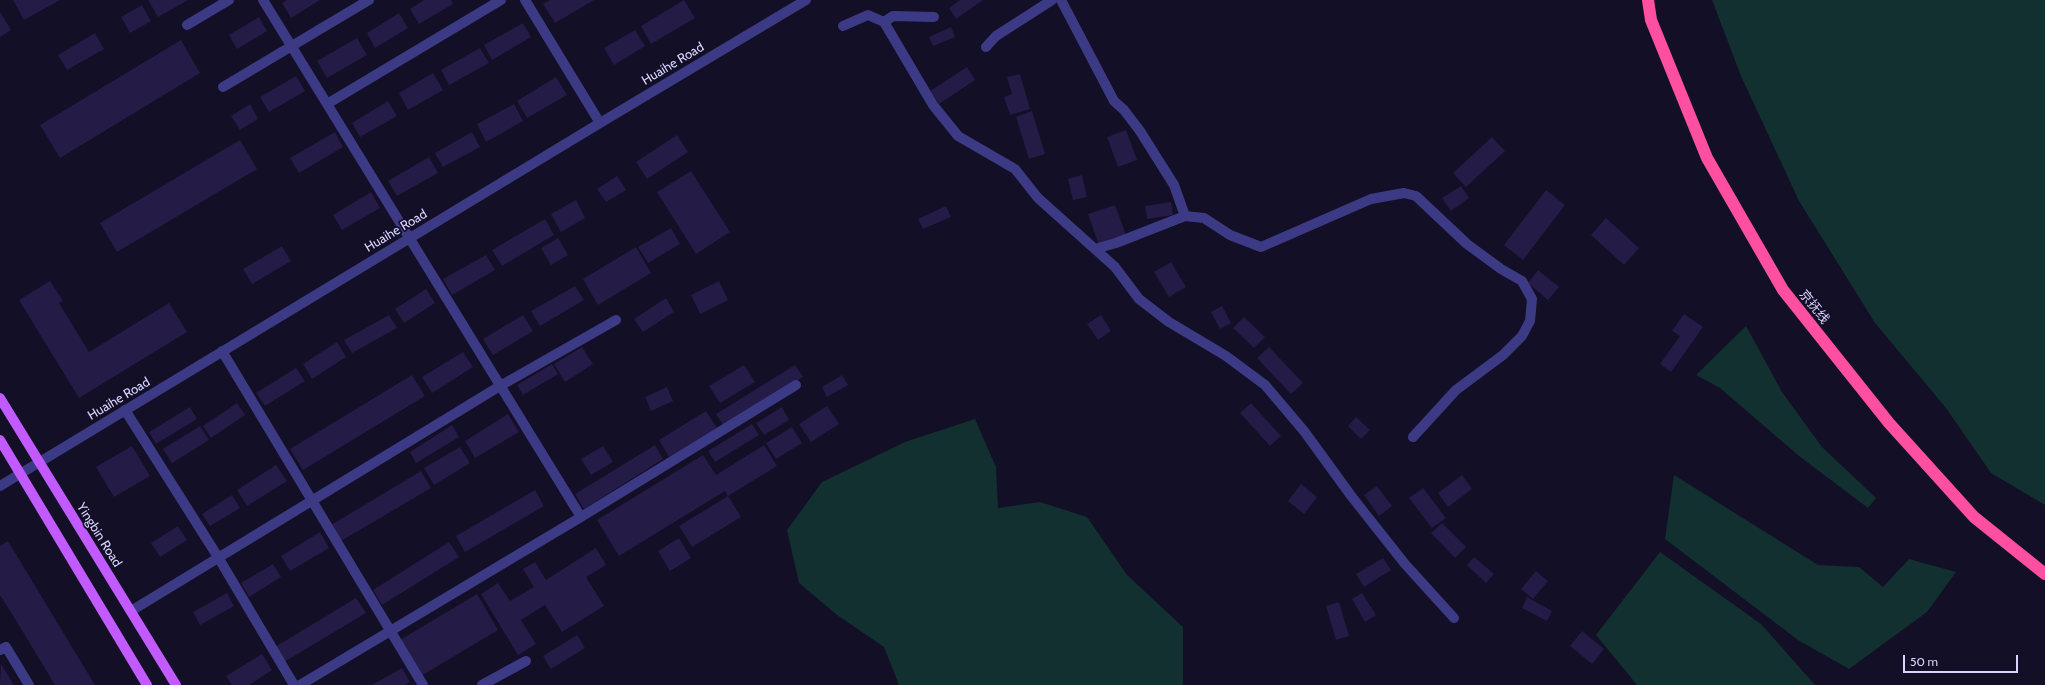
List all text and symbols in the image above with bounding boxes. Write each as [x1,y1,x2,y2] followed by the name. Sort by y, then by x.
[639,39,707,89] street label: Huaihe Road
[362,206,430,256] street label: Huaihe Road
[1796,287,1832,327] street label: 京抚线
[85,374,153,424] street label: Huaihe Road
[73,500,125,570] street label: Yingbin Road
[1905,647,2020,673] scale bar
[1910,654,1938,669] text: 50 m

